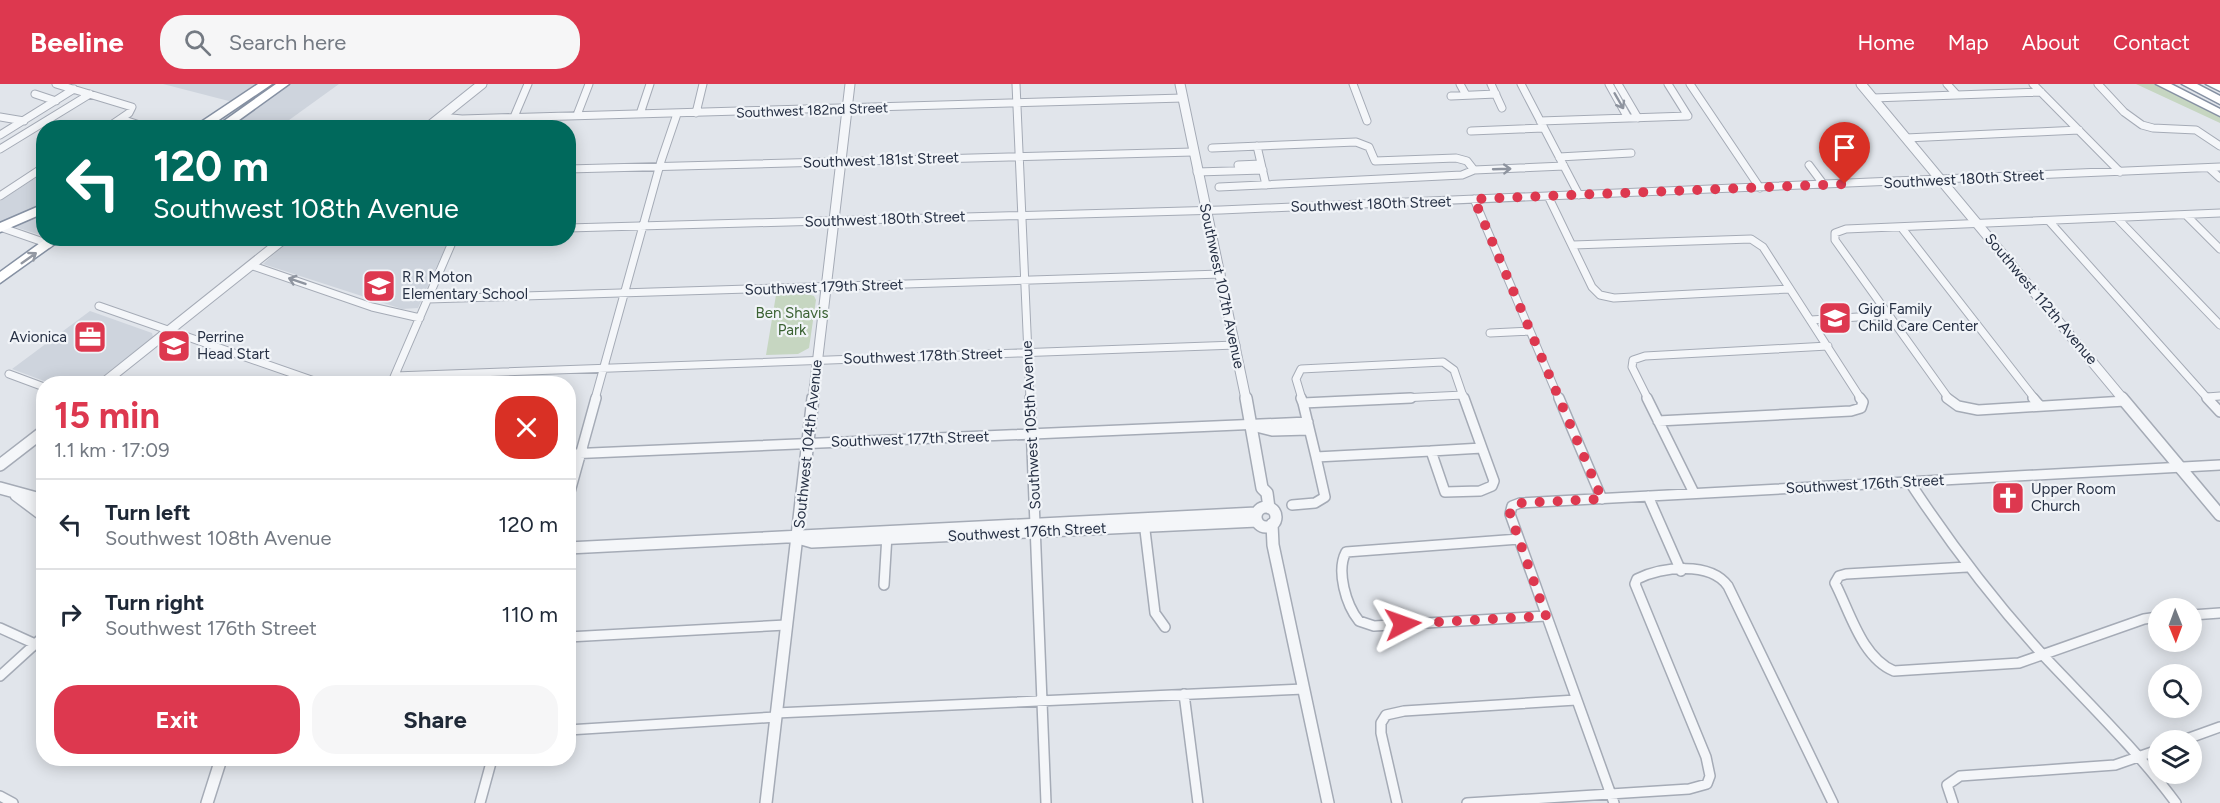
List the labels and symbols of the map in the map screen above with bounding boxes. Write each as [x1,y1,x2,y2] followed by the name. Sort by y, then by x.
[1613,92,1625,109] one-way arrow
[736,99,888,122] street label: Southwest 182nd Street
[1819,122,1870,184] pin
[803,148,960,172] street label: Southwest 181st Street
[1492,163,1512,174] one-way arrow
[1883,166,2045,192] street label: Southwest 180th Street
[1290,192,1452,216] street label: Southwest 180th Street
[1196,202,1248,370] street label: Southwest 107th Avenue
[804,207,966,231] street label: Southwest 180th Street
[1981,230,2101,368] street label: Southwest 112th Avenue
[20,252,36,264] one-way arrow
[361,268,397,304] school or university icon: R R Moton Elementary School
[402,268,528,303] place label: R R Moton Elementary School
[288,275,307,286] one-way arrow
[744,275,904,299] street label: Southwest 179th Street
[1817,300,1853,336] school or university icon: Gigi Family Child Care Center
[1858,300,1978,335] place label: Gigi Family Child Care Center
[756,304,828,339] park label: Ben Shavis Park
[72,319,108,355] office icon: Avionica
[9,328,67,346] place label: Avionica
[156,328,192,364] school or university icon: Perrine Head Start
[197,328,270,363] place label: Perrine Head Start
[1018,340,1044,510] street label: Southwest 105th Avenue
[843,344,1003,368] street label: Southwest 178th Street
[790,359,826,529] street label: Southwest 104th Avenue
[831,427,990,451] street label: Southwest 177th Street
[1785,471,1945,497] street label: Southwest 176th Street
[1990,480,2026,516] church icon: Upper Room Church
[2031,480,2116,515] place label: Upper Room Church
[947,519,1107,545] street label: Southwest 176th Street
[1371,592,1435,656] position arrow
[2148,598,2202,652] north arrow

